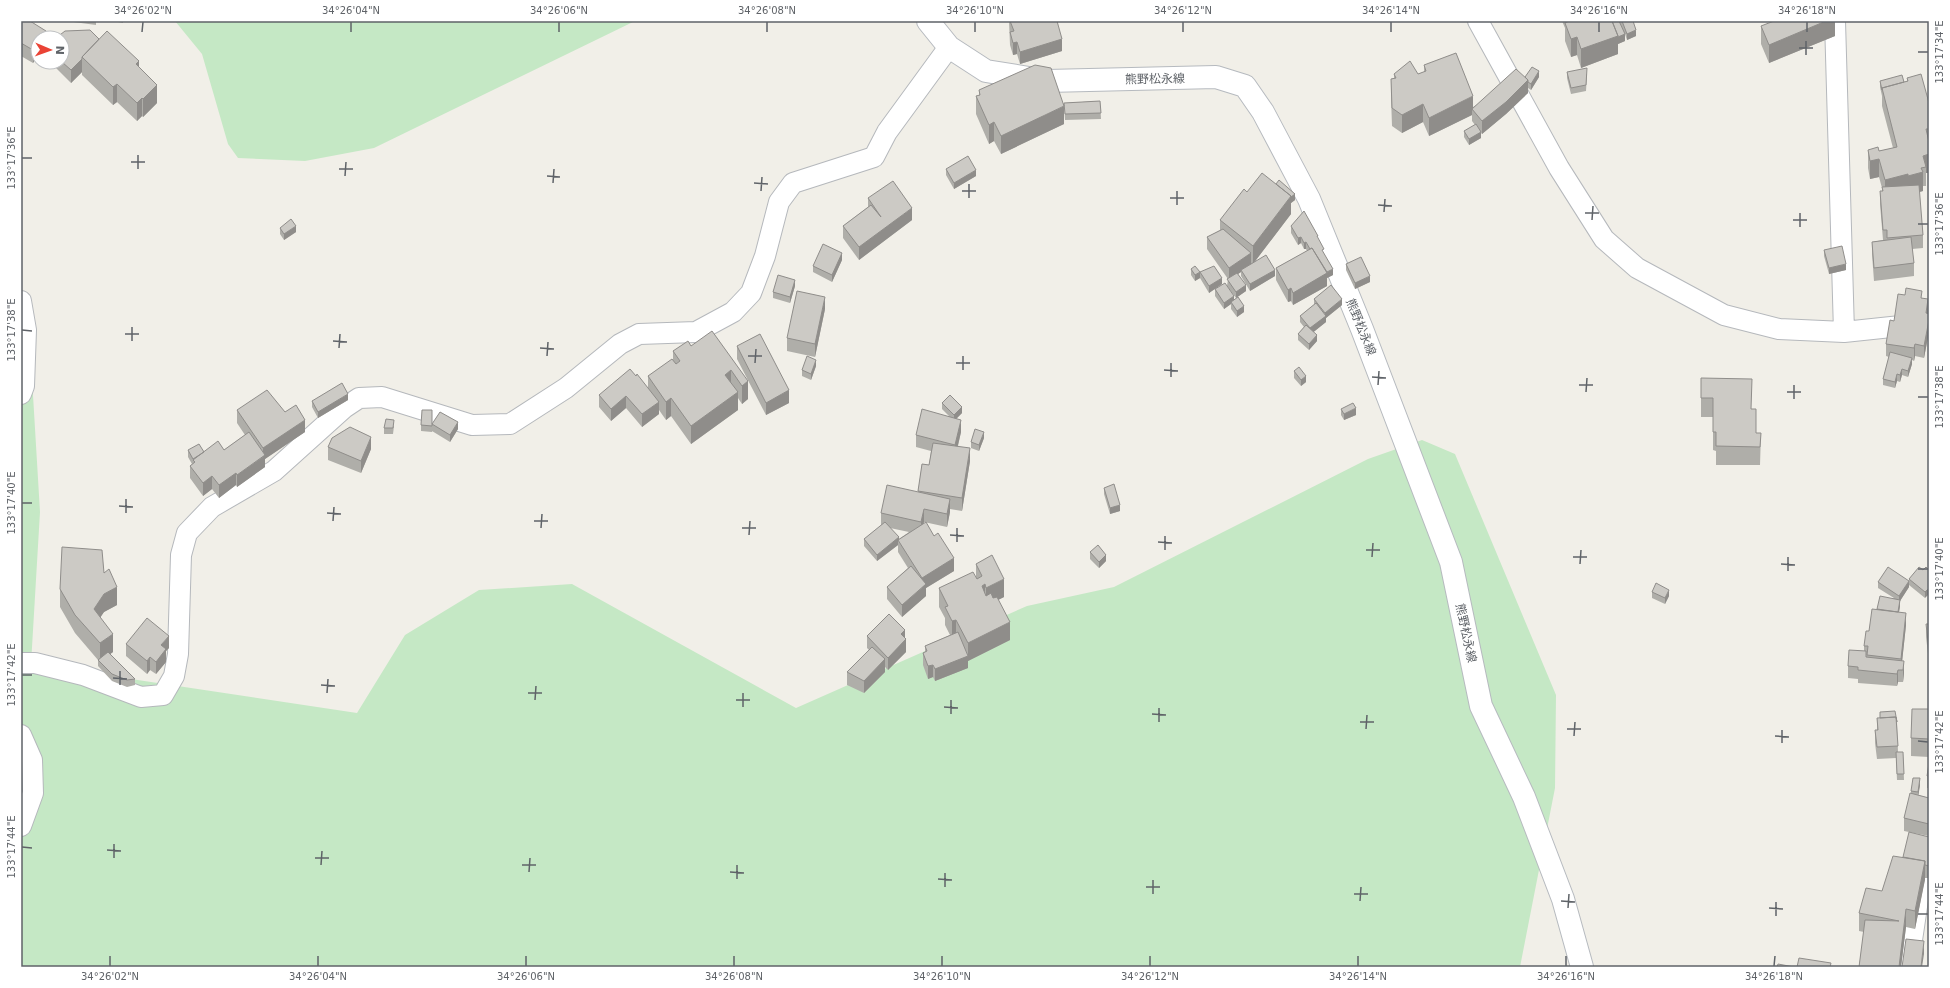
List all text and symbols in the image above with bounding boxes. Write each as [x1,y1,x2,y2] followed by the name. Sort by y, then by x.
[114,5,172,16] text: 34°26'02"N
[322,5,380,16] text: 34°26'04"N
[530,5,588,16] text: 34°26'06"N
[738,5,796,16] text: 34°26'08"N
[946,5,1004,16] text: 34°26'10"N
[1154,5,1212,16] text: 34°26'12"N
[1362,5,1420,16] text: 34°26'14"N
[1570,5,1628,16] text: 34°26'16"N
[1778,5,1836,16] text: 34°26'18"N
[1934,20,1945,84] text: 133°17'34"E
[30,30,70,70] north arrow
[53,45,66,55] text: N
[1125,71,1185,87] street label: 熊野松永線
[6,126,17,190] text: 133°17'36"E
[1934,192,1945,256] text: 133°17'36"E
[1343,297,1379,357] street label: 熊野松永線
[6,298,17,362] text: 133°17'38"E
[1934,365,1945,429] text: 133°17'38"E
[6,471,17,535] text: 133°17'40"E
[1934,537,1945,601] text: 133°17'40"E
[1453,602,1479,664] street label: 熊野松永線
[6,643,17,707] text: 133°17'42"E
[1934,710,1945,774] text: 133°17'42"E
[6,815,17,879] text: 133°17'44"E
[1934,882,1945,946] text: 133°17'44"E
[81,971,139,982] text: 34°26'02"N
[289,971,347,982] text: 34°26'04"N
[497,971,555,982] text: 34°26'06"N
[705,971,763,982] text: 34°26'08"N
[913,971,971,982] text: 34°26'10"N
[1121,971,1179,982] text: 34°26'12"N
[1329,971,1387,982] text: 34°26'14"N
[1537,971,1595,982] text: 34°26'16"N
[1745,971,1803,982] text: 34°26'18"N

